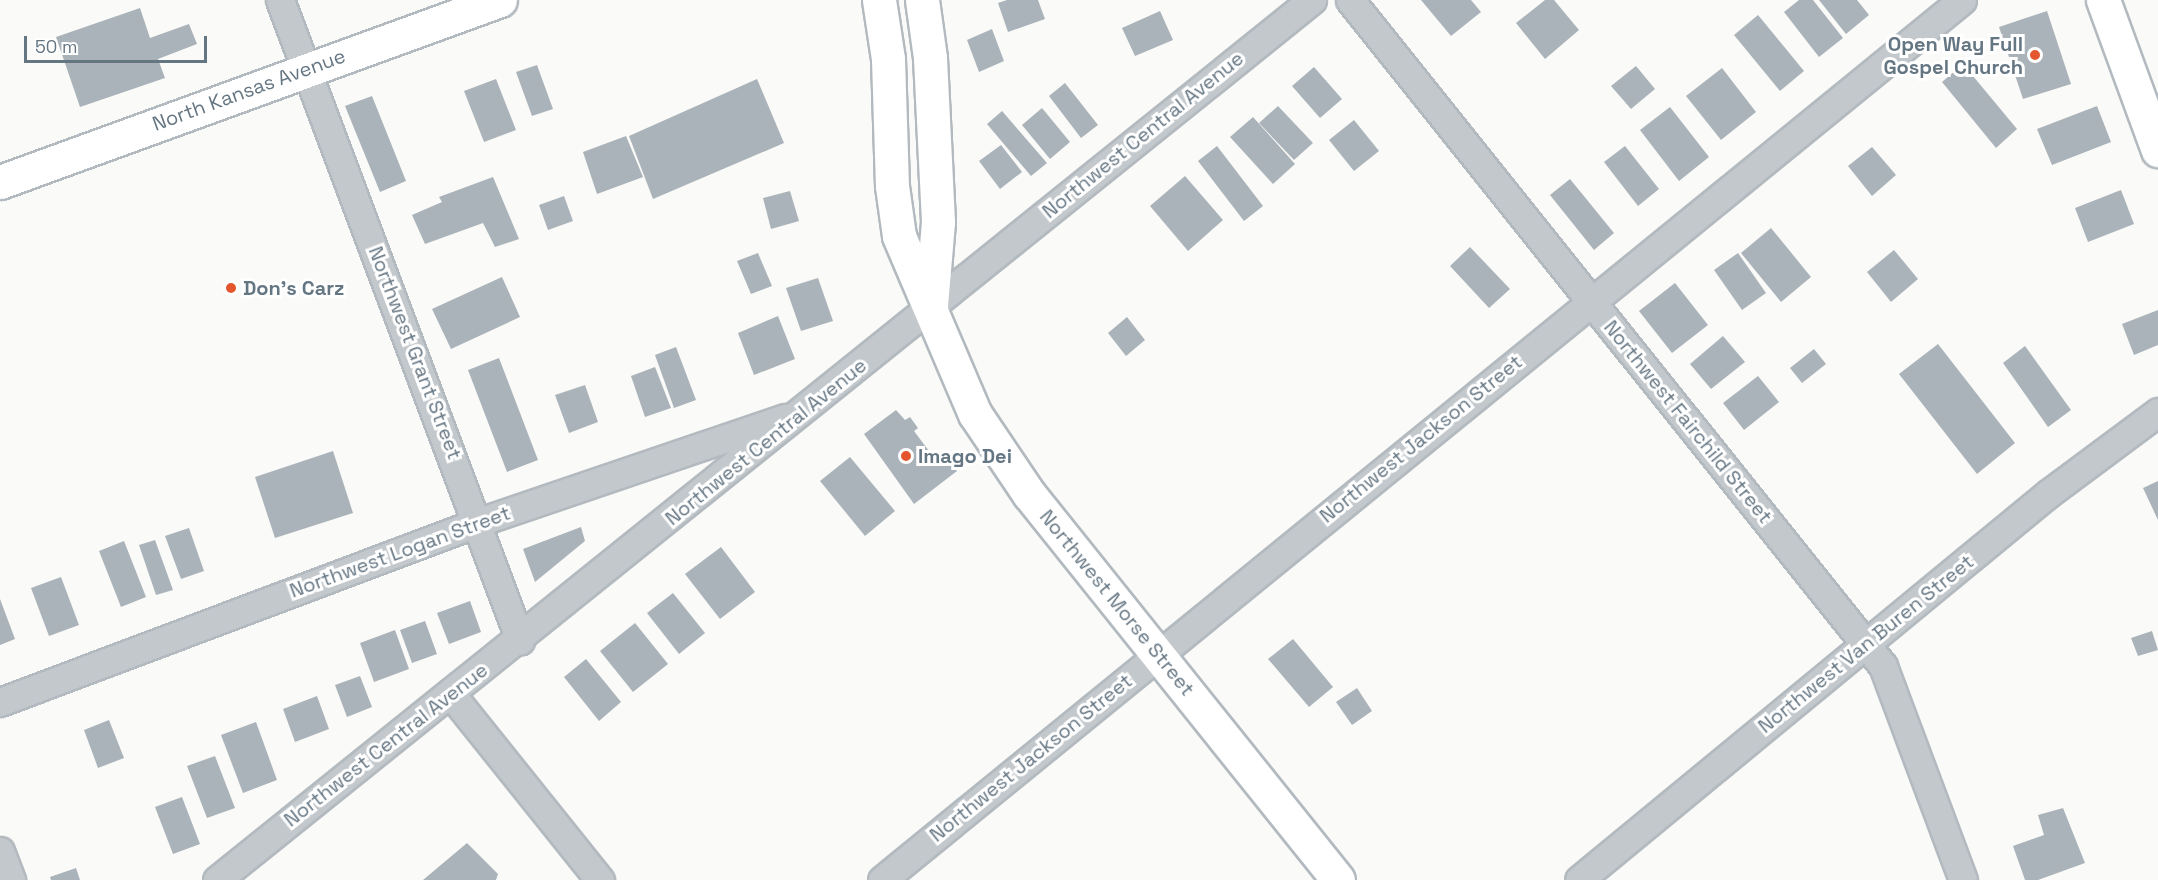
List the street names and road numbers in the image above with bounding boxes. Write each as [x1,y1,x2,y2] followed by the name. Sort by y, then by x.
[149,44,349,136] street label: North Kansas Avenue
[1037,46,1249,224] street label: Northwest Central Avenue
[363,243,467,463] street label: Northwest Grant Street
[1599,316,1777,528] street label: Northwest Fairchild Street
[1315,350,1527,528] street label: Northwest Jackson Street
[660,353,872,531] street label: Northwest Central Avenue
[286,501,514,603] street label: Northwest Logan Street
[1035,505,1199,701] street label: Northwest Morse Street
[1753,550,1979,738] street label: Northwest Van Buren Street
[279,658,493,832] street label: Northwest Central Avenue
[925,669,1137,847] street label: Northwest Jackson Street

